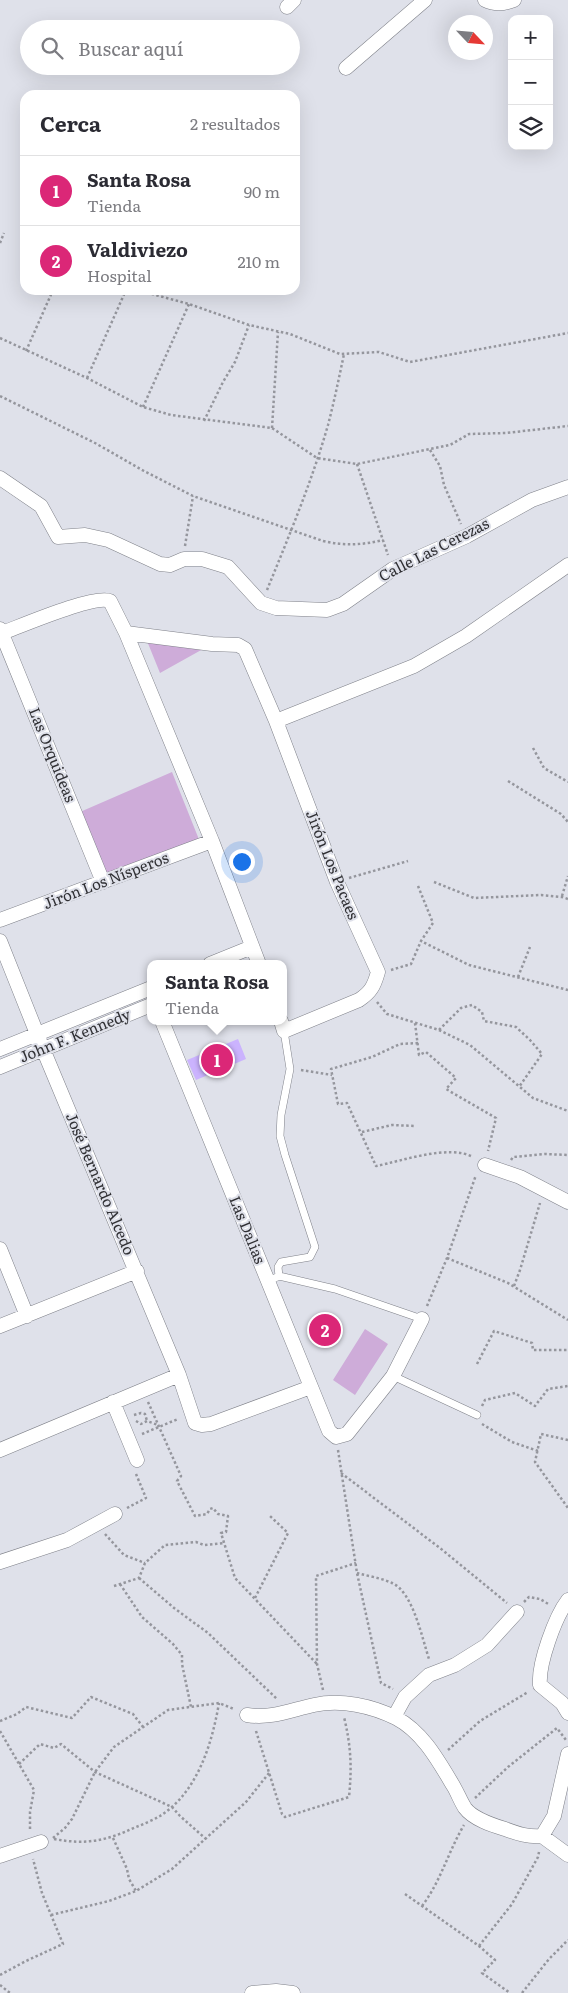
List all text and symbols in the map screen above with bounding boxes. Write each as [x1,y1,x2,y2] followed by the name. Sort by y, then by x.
[448,15,493,60] north arrow
[508,15,553,150] map controls
[508,15,553,60] button: +
[20,20,300,75] search box
[38,34,66,62] icon: search
[78,34,183,62] text: Buscar aquí
[508,60,553,105] button: −
[508,105,553,150] button: layers
[40,107,101,138] text: Cerca
[190,111,280,135] text: 2 resultados
[87,165,191,193] text: Santa Rosa
[53,179,59,203] text: 1
[244,179,280,203] text: 90 m
[87,193,141,217] text: Tienda
[87,235,188,263] text: Valdiviezo
[52,249,60,273] text: 2
[237,249,280,273] text: 210 m
[87,263,152,287] text: Hospital
[374,511,493,586] street label: Calle Las Cerezas
[24,704,83,806] street label: Las Orquideas
[301,806,366,923] street label: Jirón Los Pacaes
[39,845,172,914] street label: Jirón Los Nísperos
[229,849,255,875] your location
[147,960,287,1025] popup
[165,967,269,995] text: Santa Rosa
[165,995,219,1019] text: Tienda
[15,1002,134,1067] street label: John F. Kennedy
[201,1041,233,1079] pin: 1
[61,1108,142,1259] street label: José Bernardo Alcedo
[224,1192,273,1267] street label: Las Dalias
[309,1311,341,1349] pin: 2

